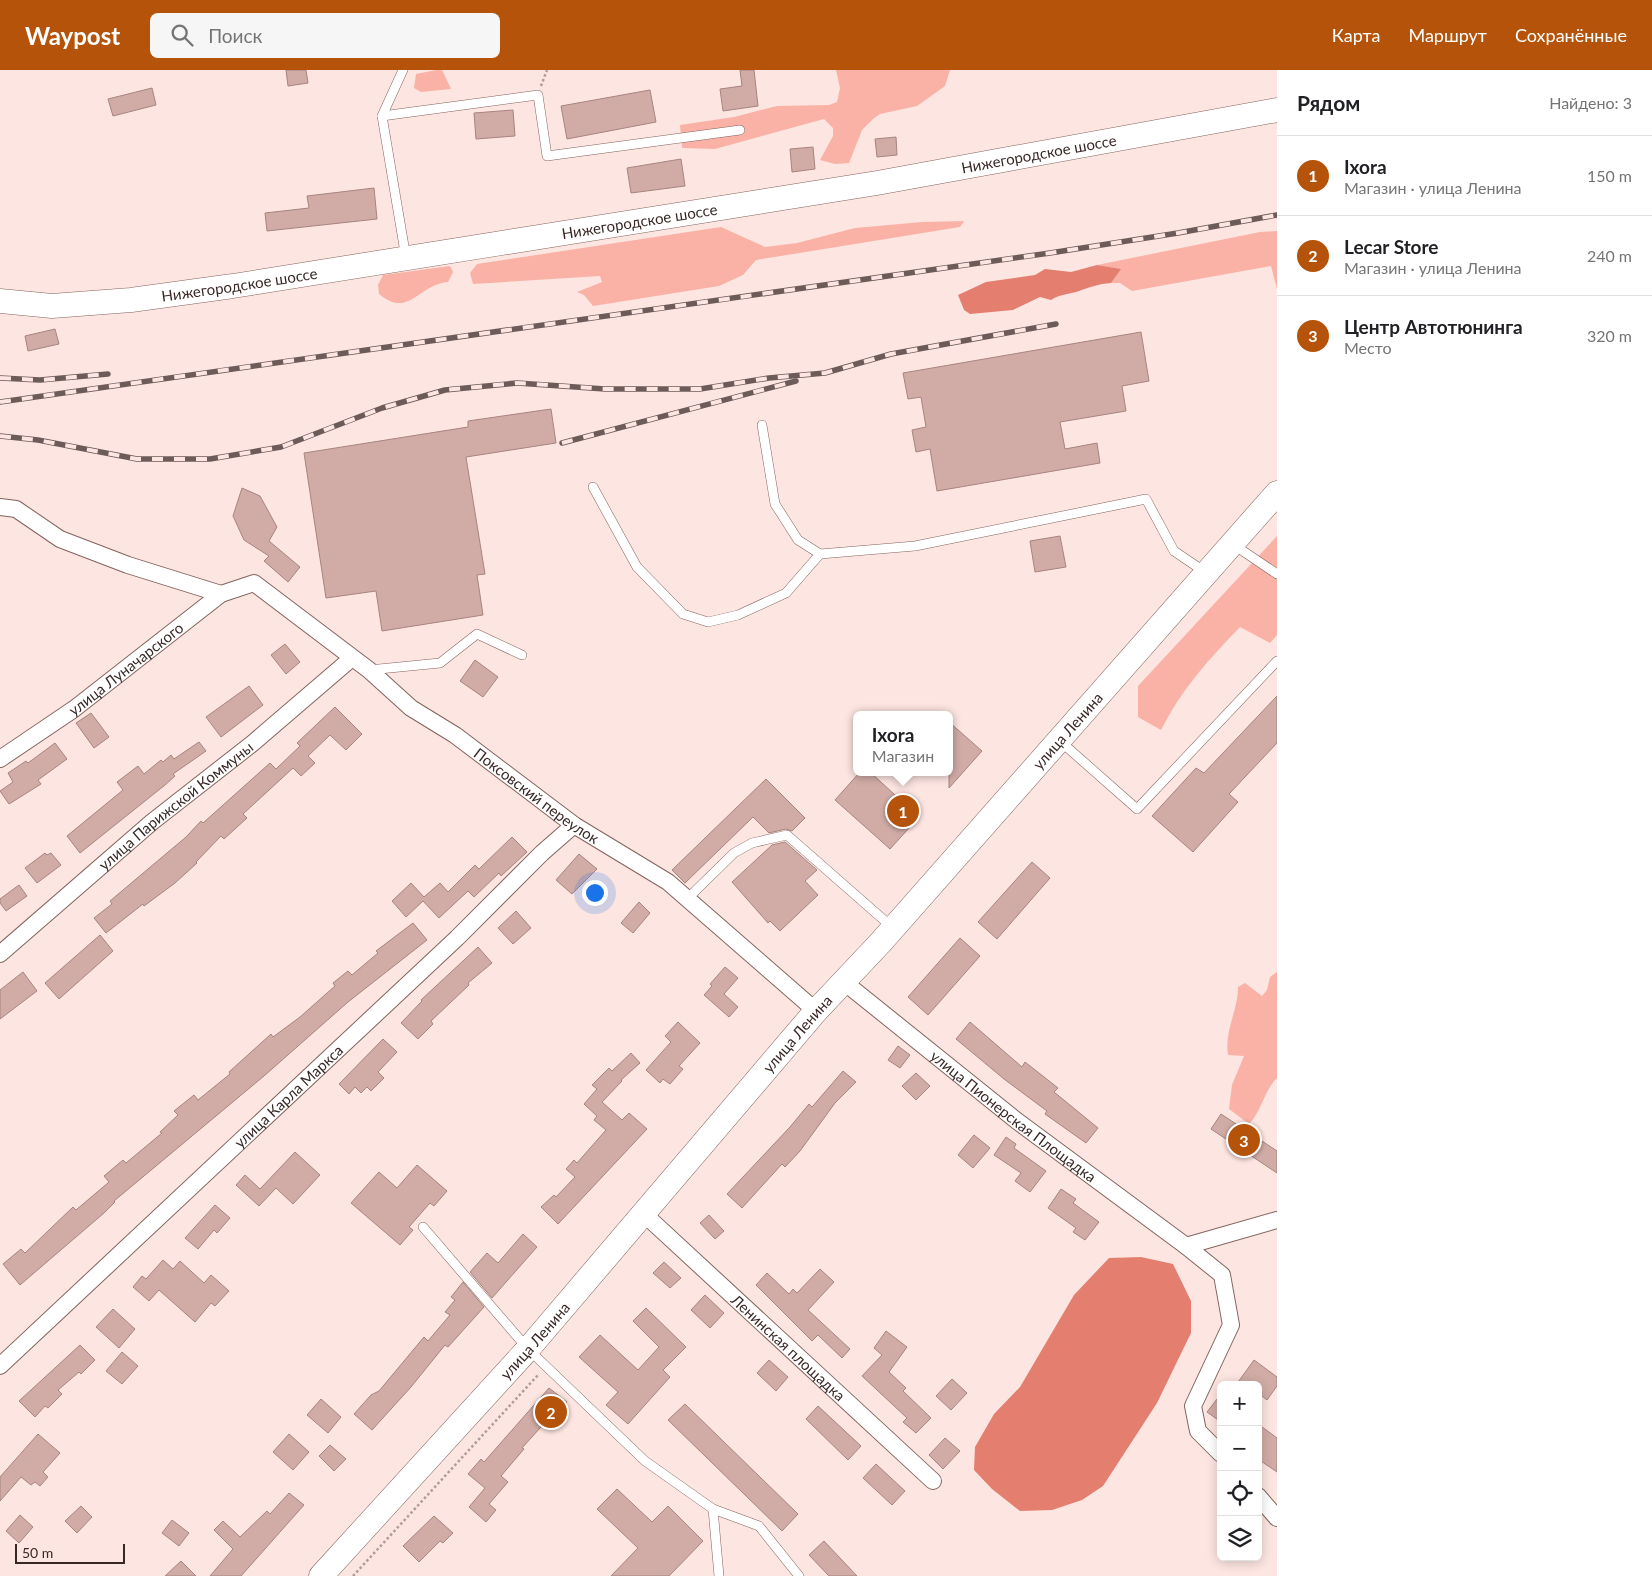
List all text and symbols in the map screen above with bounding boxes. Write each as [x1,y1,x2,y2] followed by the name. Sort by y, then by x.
[150,13,500,58] search box
[25,21,120,50] text: Waypost
[168,21,196,49] icon: search
[208,24,262,47] text: Поиск
[1332,24,1380,46] text: Карта
[1408,24,1487,46] text: Маршрут
[1515,24,1627,46] text: Сохранённые
[1297,90,1360,115] text: Рядом
[1549,93,1632,112] text: Найдено: 3
[960,130,1118,176] street label: Нижегородское шоссе
[1344,155,1387,178] text: Ixora
[1308,166,1318,185] text: 1
[1587,166,1632,185] text: 150 m
[1344,178,1522,197] text: Магазин · улица Ленина
[560,200,719,242] street label: Нижегородское шоссе
[1344,235,1439,258] text: Lecar Store
[1308,246,1318,265] text: 2
[1587,246,1632,265] text: 240 m
[1344,258,1522,277] text: Магазин · улица Ленина
[160,264,319,305] street label: Нижегородское шоссе
[1344,315,1523,338] text: Центр Автотюнинга
[1308,326,1318,345] text: 3
[1587,326,1632,345] text: 320 m
[1344,338,1392,357] text: Место
[65,618,187,719] street label: улица Луначарского
[1029,688,1106,773] street label: улица Ленина
[853,711,953,776] popup
[872,723,914,746] text: Ixora
[95,738,256,873] street label: улица Парижской Коммуны
[471,744,603,847] street label: Поксовский переулок
[872,746,934,765] text: Магазин
[887,792,919,830] pin: 1
[582,880,608,906] your location
[759,991,836,1076] street label: улица Ленина
[230,1041,346,1151] street label: улица Карла Маркса
[927,1046,1100,1186] street label: улица Пионерская Площадка
[1228,1121,1260,1159] pin: 3
[727,1290,849,1404] street label: Ленинская площадка
[496,1298,573,1383] street label: улица Ленина
[1217,1381,1262,1561] map controls
[1217,1381,1262,1426] button: +
[535,1393,567,1431] pin: 2
[1217,1426,1262,1471] button: −
[1217,1471,1262,1516] button: locate
[1217,1516,1262,1561] button: layers
[15,1541,125,1564] scale bar
[22,1544,53,1561] text: 50 m

